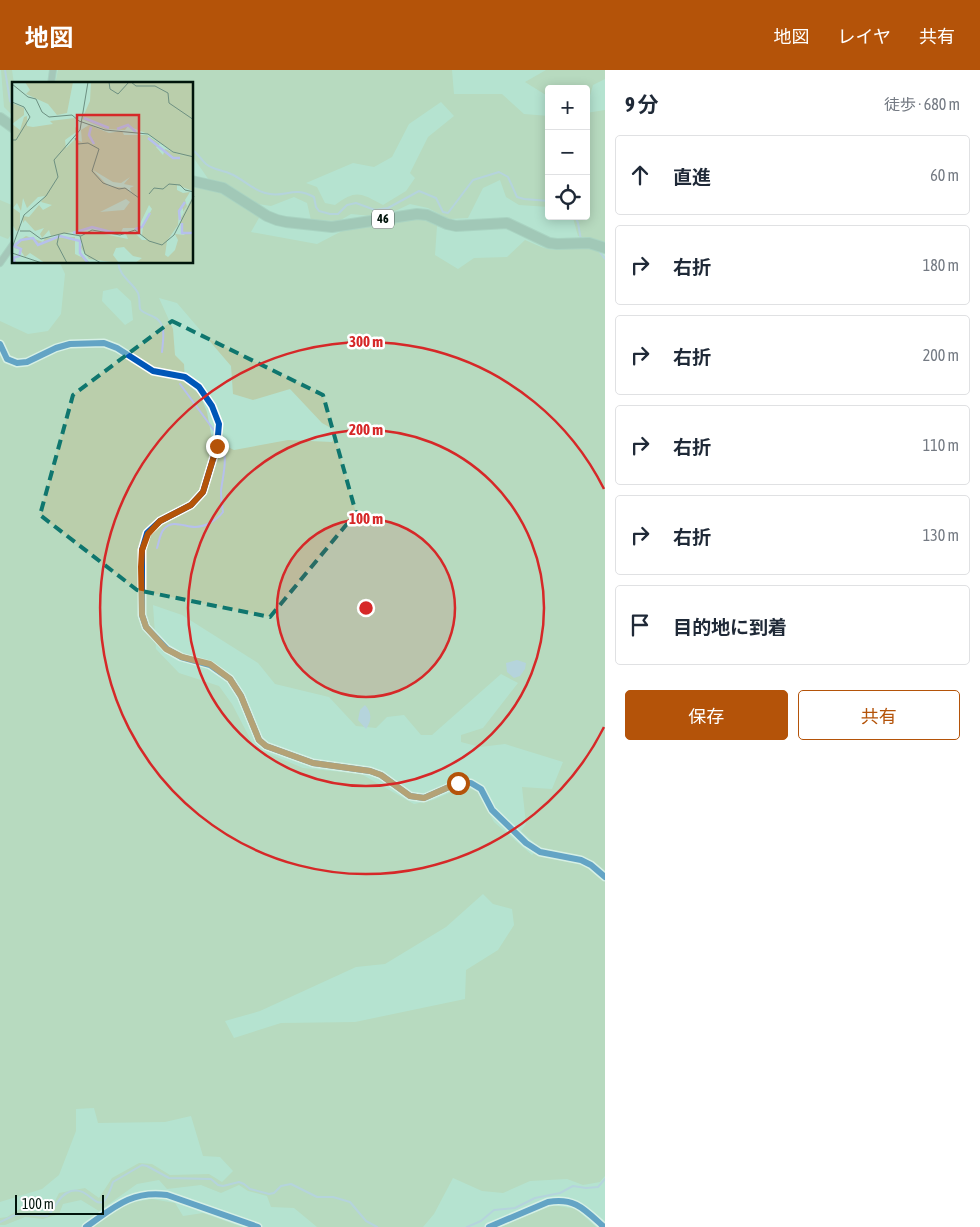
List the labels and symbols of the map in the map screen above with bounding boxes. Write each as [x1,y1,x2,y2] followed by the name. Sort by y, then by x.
[12,82,194,264] inset map
[372,210,394,228] road number: 46
[349,333,383,350] text: 300 m
[349,421,383,438] text: 200 m
[206,435,229,458] route end
[349,510,383,527] text: 100 m
[357,599,375,617] centre of rings
[447,772,470,795] route start
[15,1192,104,1215] scale bar

